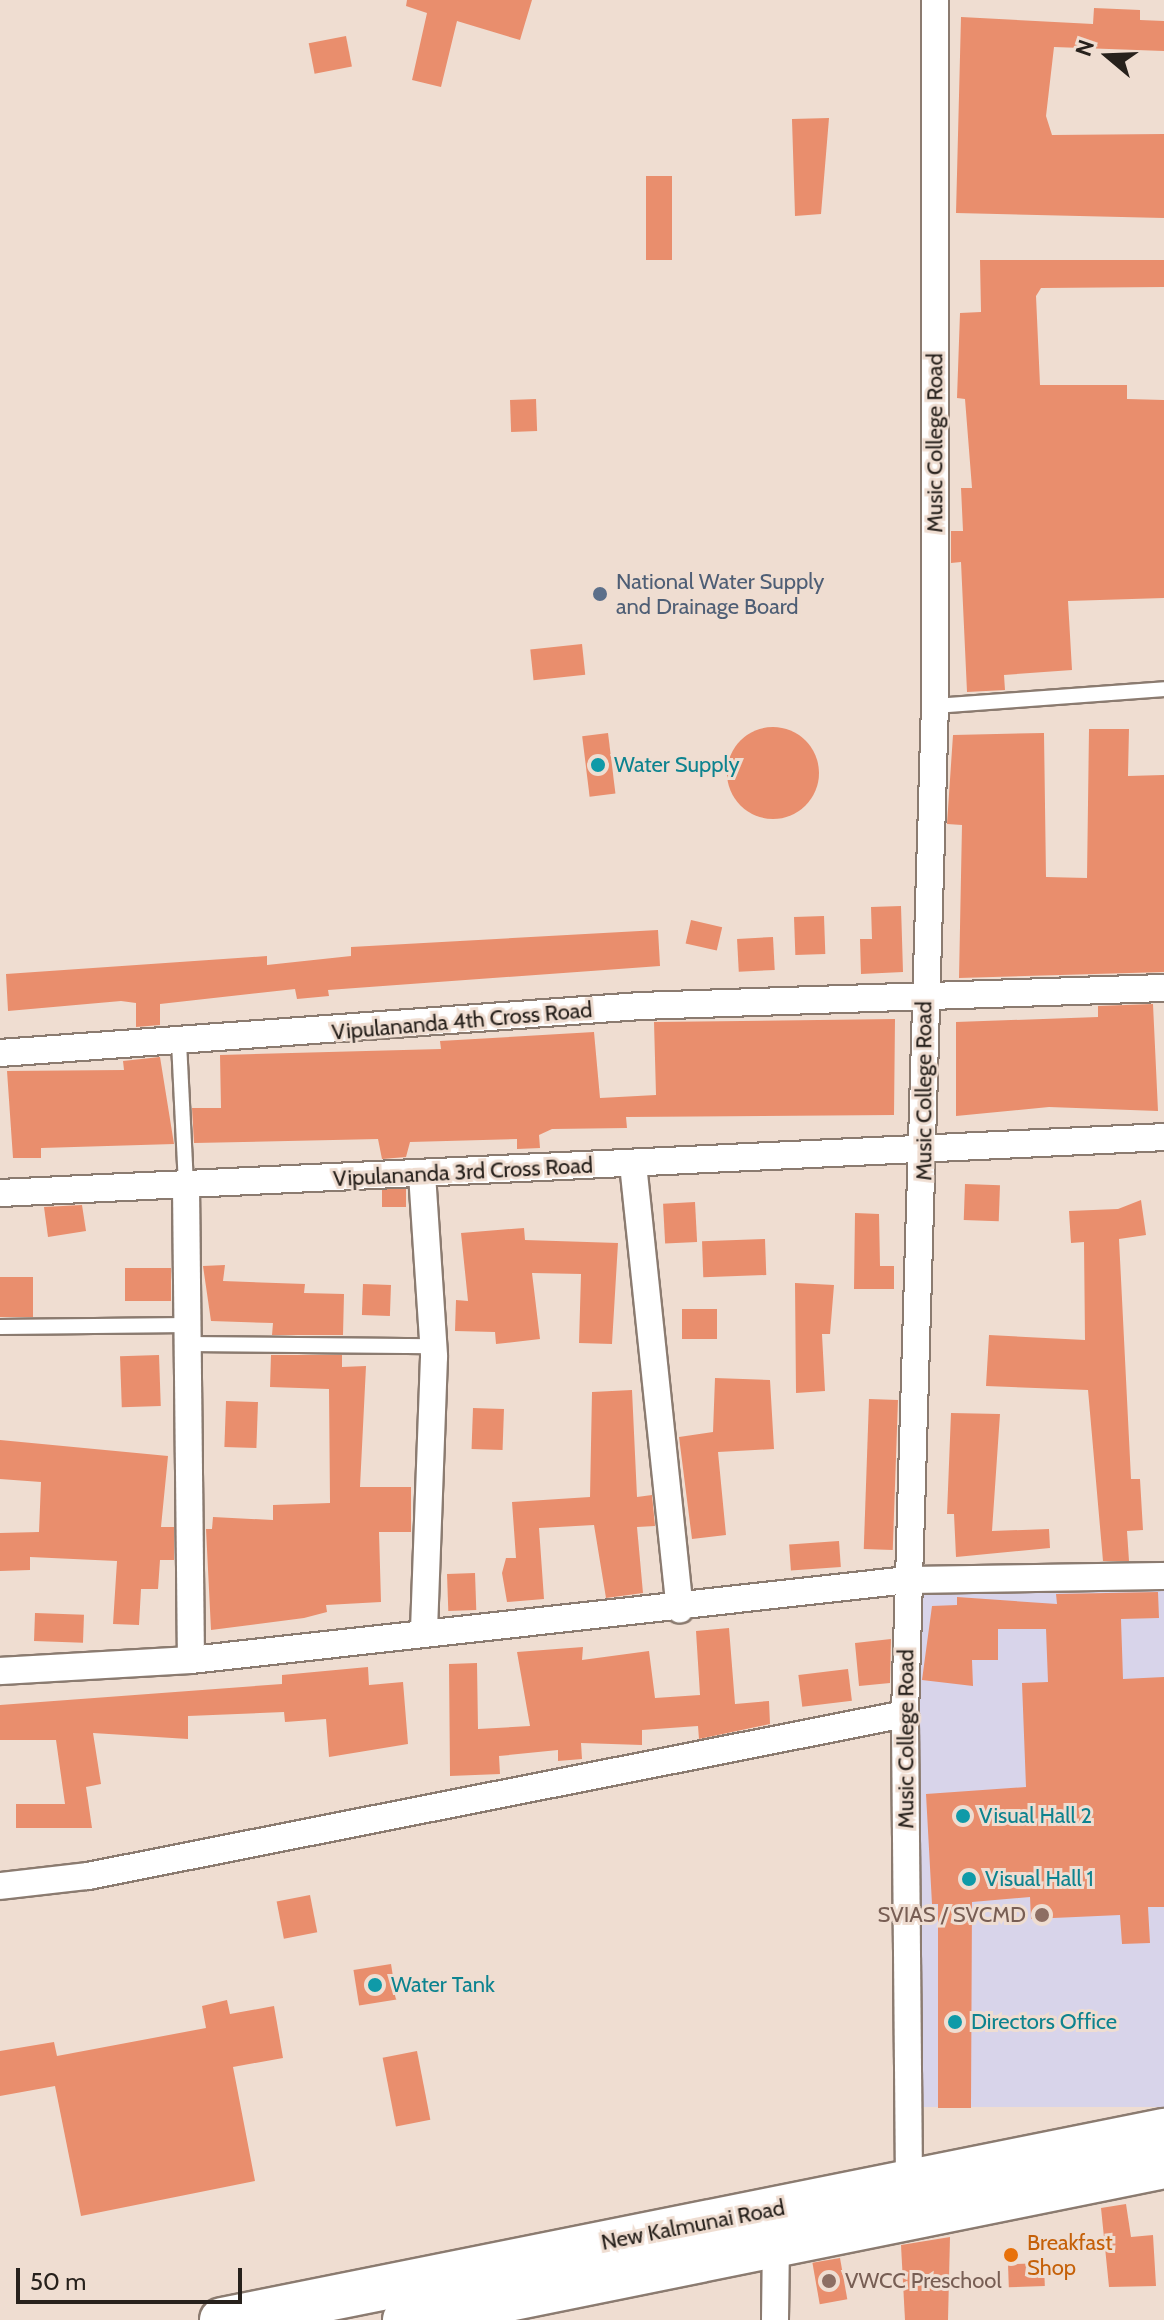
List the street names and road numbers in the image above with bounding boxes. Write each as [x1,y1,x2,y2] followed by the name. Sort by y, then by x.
[922,353,948,533] street label: Music College Road
[331,996,593,1046] street label: Vipulananda 4th Cross Road
[911,1001,937,1181] street label: Music College Road
[332,1152,594,1192] street label: Vipulananda 3rd Cross Road
[893,1649,919,1829] street label: Music College Road
[599,2194,787,2256] street label: New Kalmunai Road

